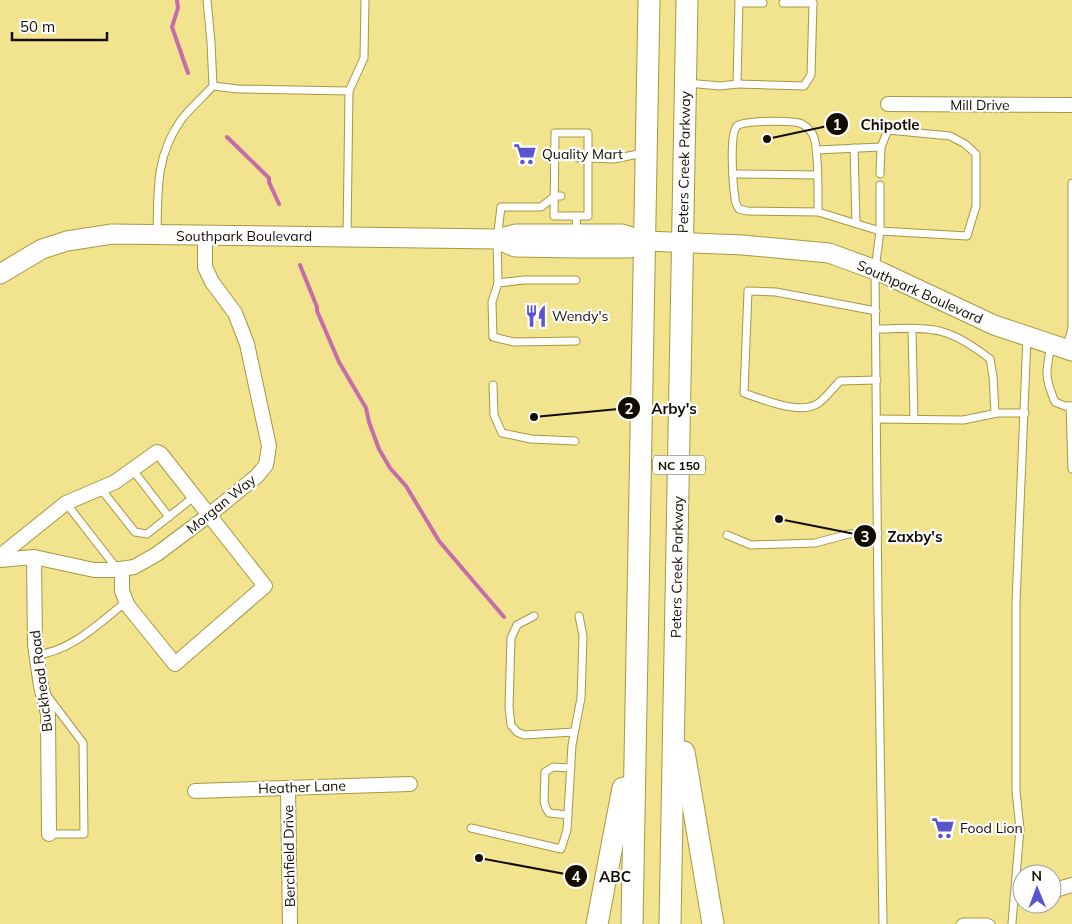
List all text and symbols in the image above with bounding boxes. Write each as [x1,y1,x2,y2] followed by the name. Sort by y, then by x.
[12,10,108,42] scale bar
[20,17,55,36] text: 50 m
[674,90,694,233] street label: Peters Creek Parkway
[950,96,1010,114] street label: Mill Drive
[825,109,929,139] callout: Chipotle
[832,115,842,134] text: 1
[860,115,920,134] text: Chipotle
[512,141,538,167] supermarket icon: Quality Mart
[542,145,623,163] place label: Quality Mart
[176,227,312,245] street label: Southpark Boulevard
[854,256,986,328] street label: Southpark Boulevard
[523,303,549,329] restaurant icon: Wendy's
[552,307,608,325] place label: Wendy's
[616,393,707,423] callout: Arby's
[624,399,634,418] text: 2
[651,399,697,418] text: Arby's
[653,456,705,474] road number: NC 150
[183,470,260,537] street label: Morgan Way
[667,495,687,638] street label: Peters Creek Parkway
[852,521,952,551] callout: Zaxby's
[860,527,870,546] text: 3
[888,527,942,546] text: Zaxby's
[26,629,56,733] street label: Buckhead Road
[258,776,346,798] street label: Heather Lane
[279,805,299,907] street label: Berchfield Drive
[930,815,956,841] supermarket icon: Food Lion
[960,819,1023,837] place label: Food Lion
[564,861,641,891] callout: ABC
[1012,864,1062,914] north arrow
[571,867,581,886] text: 4
[599,867,631,886] text: ABC
[1031,867,1042,885] text: N

